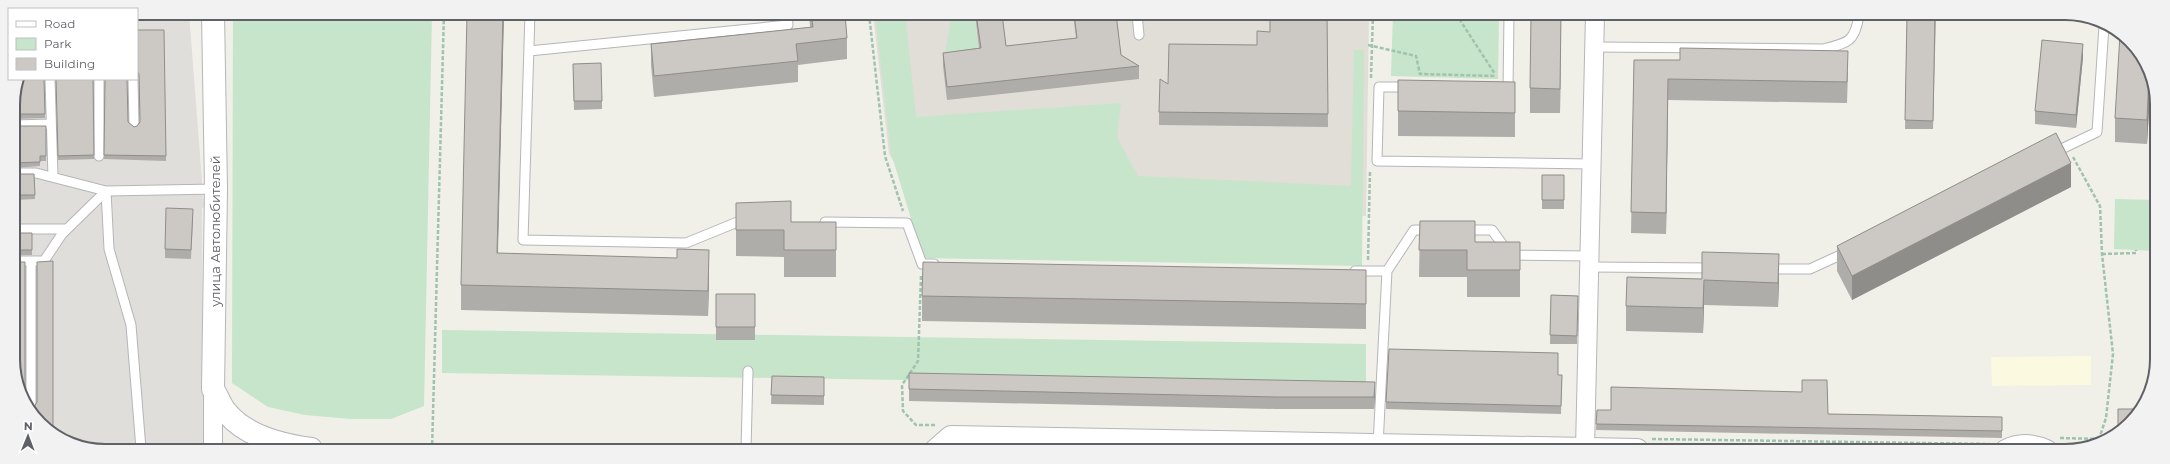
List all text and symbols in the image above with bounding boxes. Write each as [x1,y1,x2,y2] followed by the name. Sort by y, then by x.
[8,8,138,80] legend
[44,16,75,31] text: Road
[44,36,72,51] text: Park
[44,56,95,71] text: Building
[207,155,223,308] street label: улица Автолюбителей
[8,416,48,456] north arrow
[24,419,33,433] text: N

